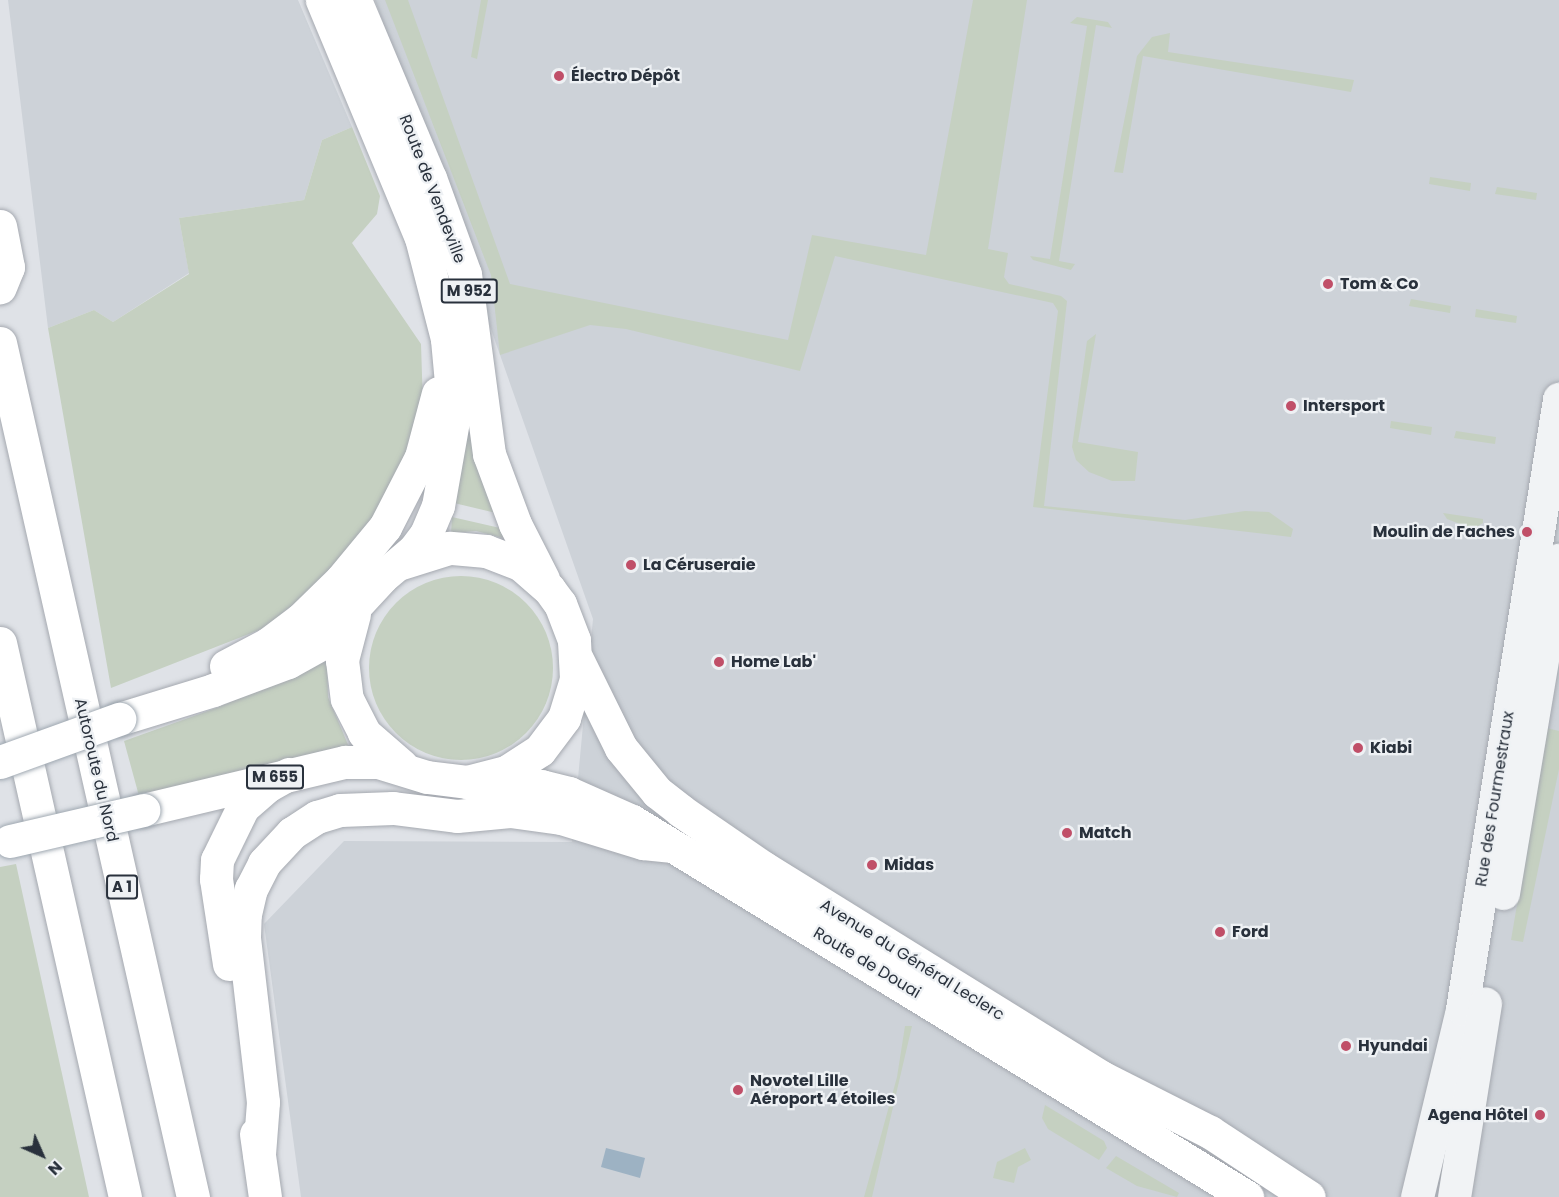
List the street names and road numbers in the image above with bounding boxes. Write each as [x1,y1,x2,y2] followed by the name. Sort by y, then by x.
[395,112,469,266] street label: Route de Vendeville
[440,279,498,303] road number: M 952
[70,696,122,844] street label: Autoroute du Nord
[1472,710,1518,888] street label: Rue des Fourmestraux
[245,765,305,789] road number: M 655
[106,875,138,899] road number: A 1
[816,895,1008,1025] street label: Avenue du Général Leclerc
[810,923,924,1003] street label: Route de Douai

